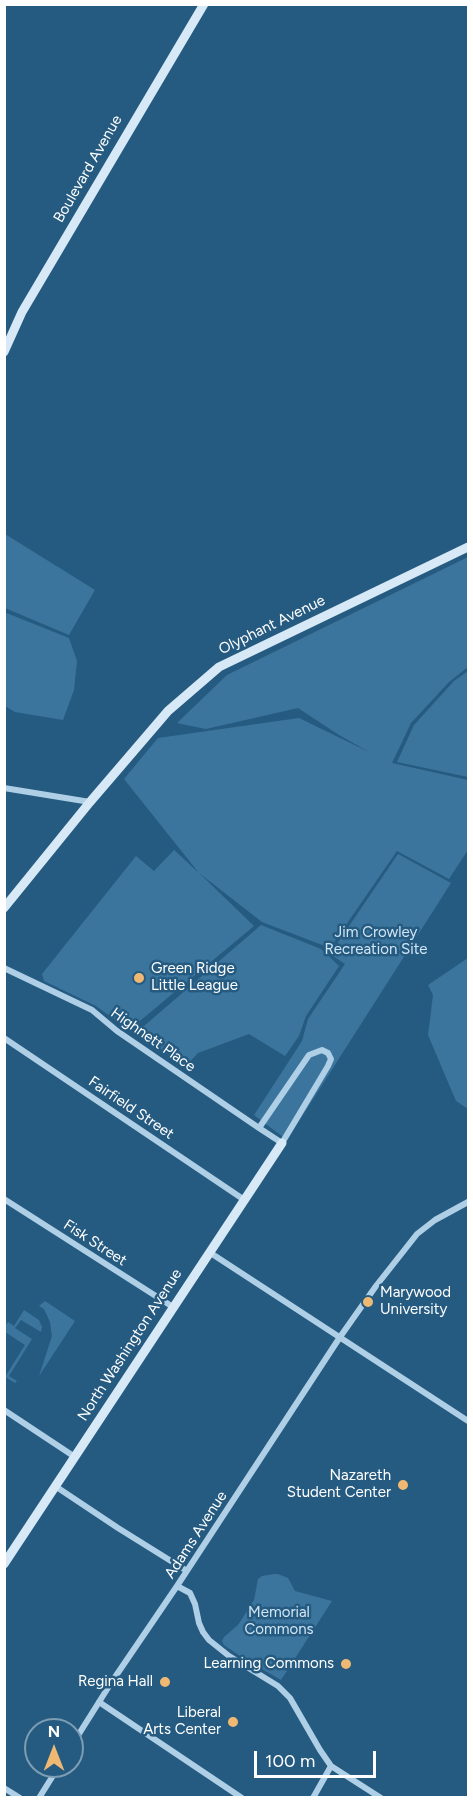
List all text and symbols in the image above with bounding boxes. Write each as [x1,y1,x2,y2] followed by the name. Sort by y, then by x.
[50,112,126,226] street label: Boulevard Avenue
[216,591,328,659] street label: Olyphant Avenue
[324,924,428,959] park label: Jim Crowley Recreation Site
[151,960,238,995] place label: Green Ridge Little League
[132,971,146,985] marker: Green Ridge Little League
[107,1004,199,1076] street label: Highnett Place
[85,1073,177,1143] street label: Fairfield Street
[60,1216,130,1270] street label: Fisk Street
[74,1266,186,1424] street label: North Washington Avenue
[380,1284,451,1319] place label: Marywood University
[361,1295,375,1309] marker: Marywood University
[287,1467,391,1502] place label: Nazareth Student Center
[396,1478,410,1492] marker: Nazareth Student Center
[161,1488,231,1582] street label: Adams Avenue
[244,1604,314,1639] park label: Memorial Commons
[203,1655,334,1673] place label: Learning Commons
[339,1657,353,1671] marker: Learning Commons
[78,1673,153,1691] place label: Regina Hall
[158,1675,172,1689] marker: Regina Hall
[143,1704,221,1739] place label: Liberal Arts Center
[226,1715,240,1729] marker: Liberal Arts Center
[24,1718,84,1778] north arrow
[48,1722,60,1741] text: N
[257,1739,378,1777] scale bar
[265,1750,315,1772] text: 100 m

